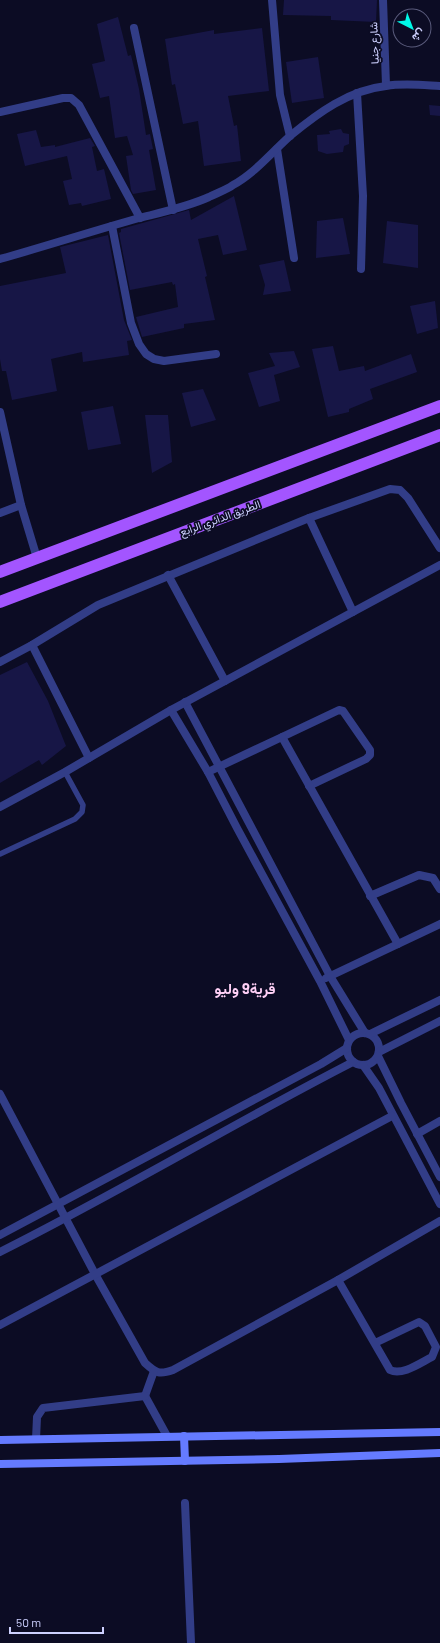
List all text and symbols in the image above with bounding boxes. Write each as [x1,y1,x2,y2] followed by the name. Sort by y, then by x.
[392,8,432,48] north arrow
[366,21,383,64] street label: شارع جنيا
[409,26,428,45] text: ش
[178,497,263,542] street label: الطريق الدائري الرابع
[214,979,276,998] district label: قرية9 وليو
[10,1609,103,1635] scale bar
[16,1615,41,1629] text: 50 m

